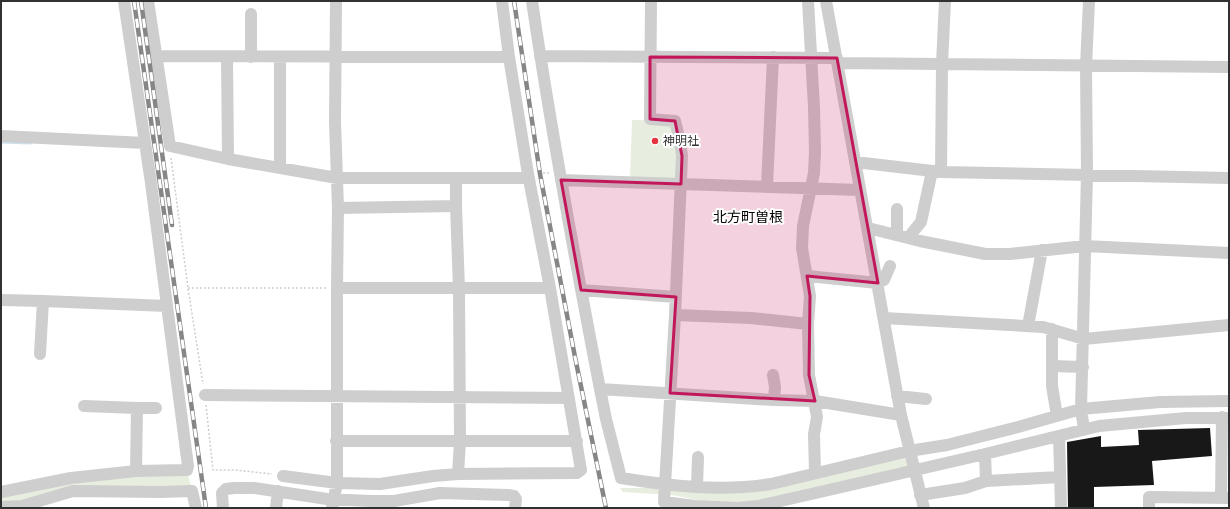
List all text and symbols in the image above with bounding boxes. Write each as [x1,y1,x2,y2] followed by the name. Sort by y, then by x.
[663,134,699,148] place label: 神明社
[650,136,660,146] marker: 神明社
[713,209,783,226] district label: 北方町曽根

